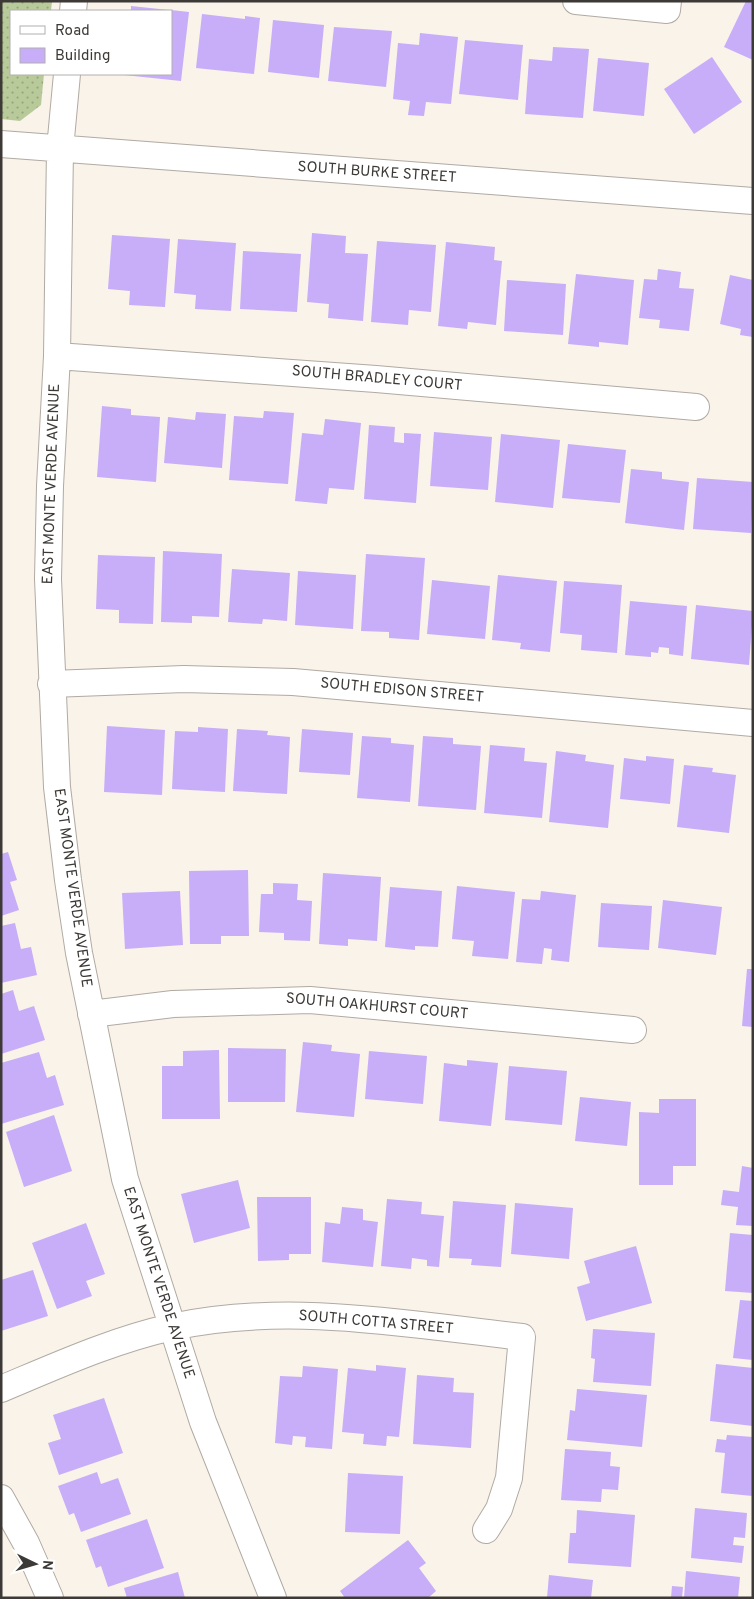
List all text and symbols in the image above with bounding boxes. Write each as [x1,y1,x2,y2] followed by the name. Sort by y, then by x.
[10,10,172,75] legend
[55,22,90,41] text: Road
[55,47,110,66] text: Building
[297,158,457,188] street label: SOUTH BURKE STREET
[291,362,463,396] street label: SOUTH BRADLEY COURT
[39,383,65,585] street label: EAST MONTE VERDE AVENUE
[319,674,485,708] street label: SOUTH EDISON STREET
[49,787,95,989] street label: EAST MONTE VERDE AVENUE
[285,990,469,1024] street label: SOUTH OAKHURST COURT
[118,1185,198,1381] street label: EAST MONTE VERDE AVENUE
[298,1307,454,1339] street label: SOUTH COTTA STREET
[10,1539,60,1589] north arrow
[38,1559,55,1571] text: N

